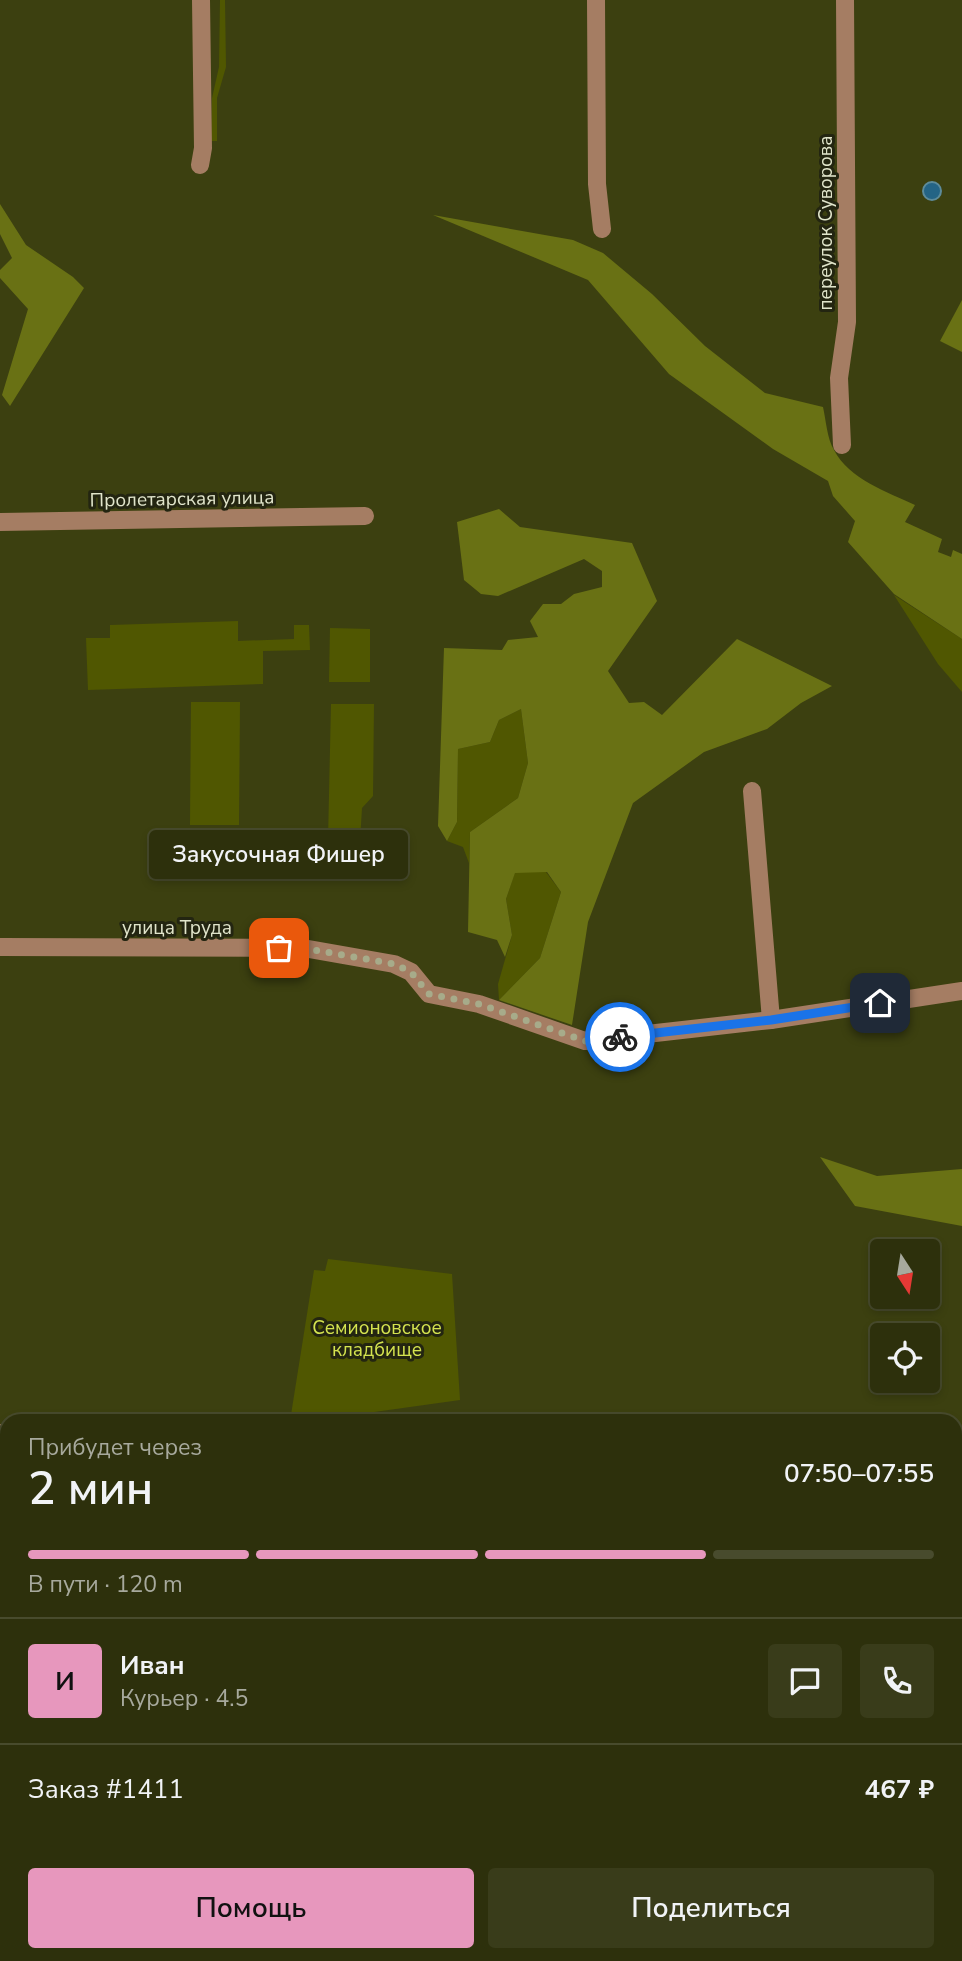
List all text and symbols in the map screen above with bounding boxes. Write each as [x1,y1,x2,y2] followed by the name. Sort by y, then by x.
[813,136,839,311] street label: переулок Суворова
[89,484,275,514] street label: Пролетарская улица
[149,829,408,878] callout: Закусочная Фишер
[172,839,385,870] text: Закусочная Фишер
[122,915,232,941] street label: улица Труда
[249,918,309,978] pin
[260,929,298,967] icon: bag
[850,973,910,1033] pin
[861,984,899,1022] icon: home
[585,1002,655,1072] courier
[601,1018,639,1056] icon: bike
[870,1239,940,1309] north arrow
[870,1239,940,1393] map controls
[312,1315,442,1363] park label: Семионовское кладбище
[870,1323,940,1393] button: locate
[28,1432,202,1463] text: Прибудет через
[784,1456,934,1491] text: 07:50–07:55
[28,1457,153,1520] text: 2 мин
[28,1569,183,1600] text: В пути · 120 m
[768,1644,842,1718] button: chat
[860,1644,934,1718] button: phone
[120,1648,185,1683] text: Иван
[55,1664,75,1699] text: И
[120,1683,248,1714] text: Курьер · 4.5
[28,1772,184,1807] text: Заказ #1411
[865,1772,934,1807] text: 467 ₽
[28,1868,474,1948] button: Помощь
[488,1868,934,1948] button: Поделиться

